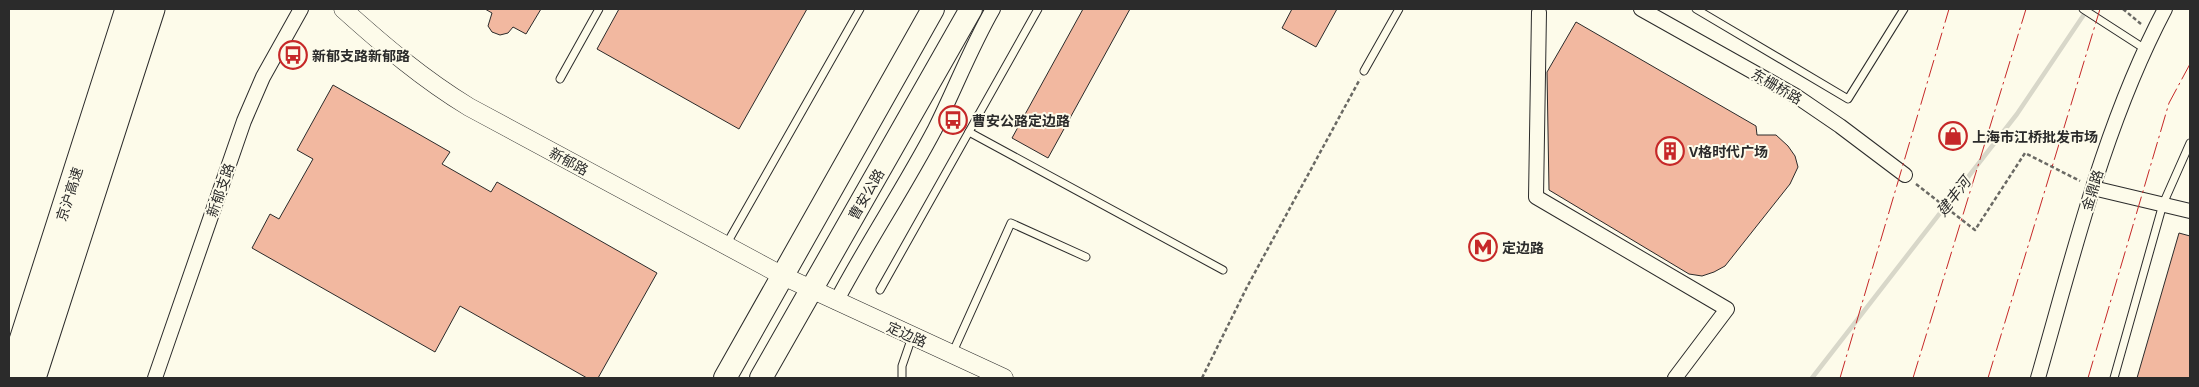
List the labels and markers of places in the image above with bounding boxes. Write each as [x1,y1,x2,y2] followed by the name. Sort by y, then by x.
[278,40,308,70] bus stop icon: 新郁支路新郁路
[312,46,410,65] place label: 新郁支路新郁路
[938,105,968,135] bus stop icon: 曹安公路定边路
[972,111,1070,130] place label: 曹安公路定边路
[1938,121,1968,151] shop icon: 上海市江桥批发市场
[1972,127,2098,146] place label: 上海市江桥批发市场
[1655,136,1685,166] building icon: V格时代广场
[1689,142,1768,161] place label: V格时代广场
[1468,232,1498,262] metro station icon: 定边路
[1502,238,1544,257] place label: 定边路

